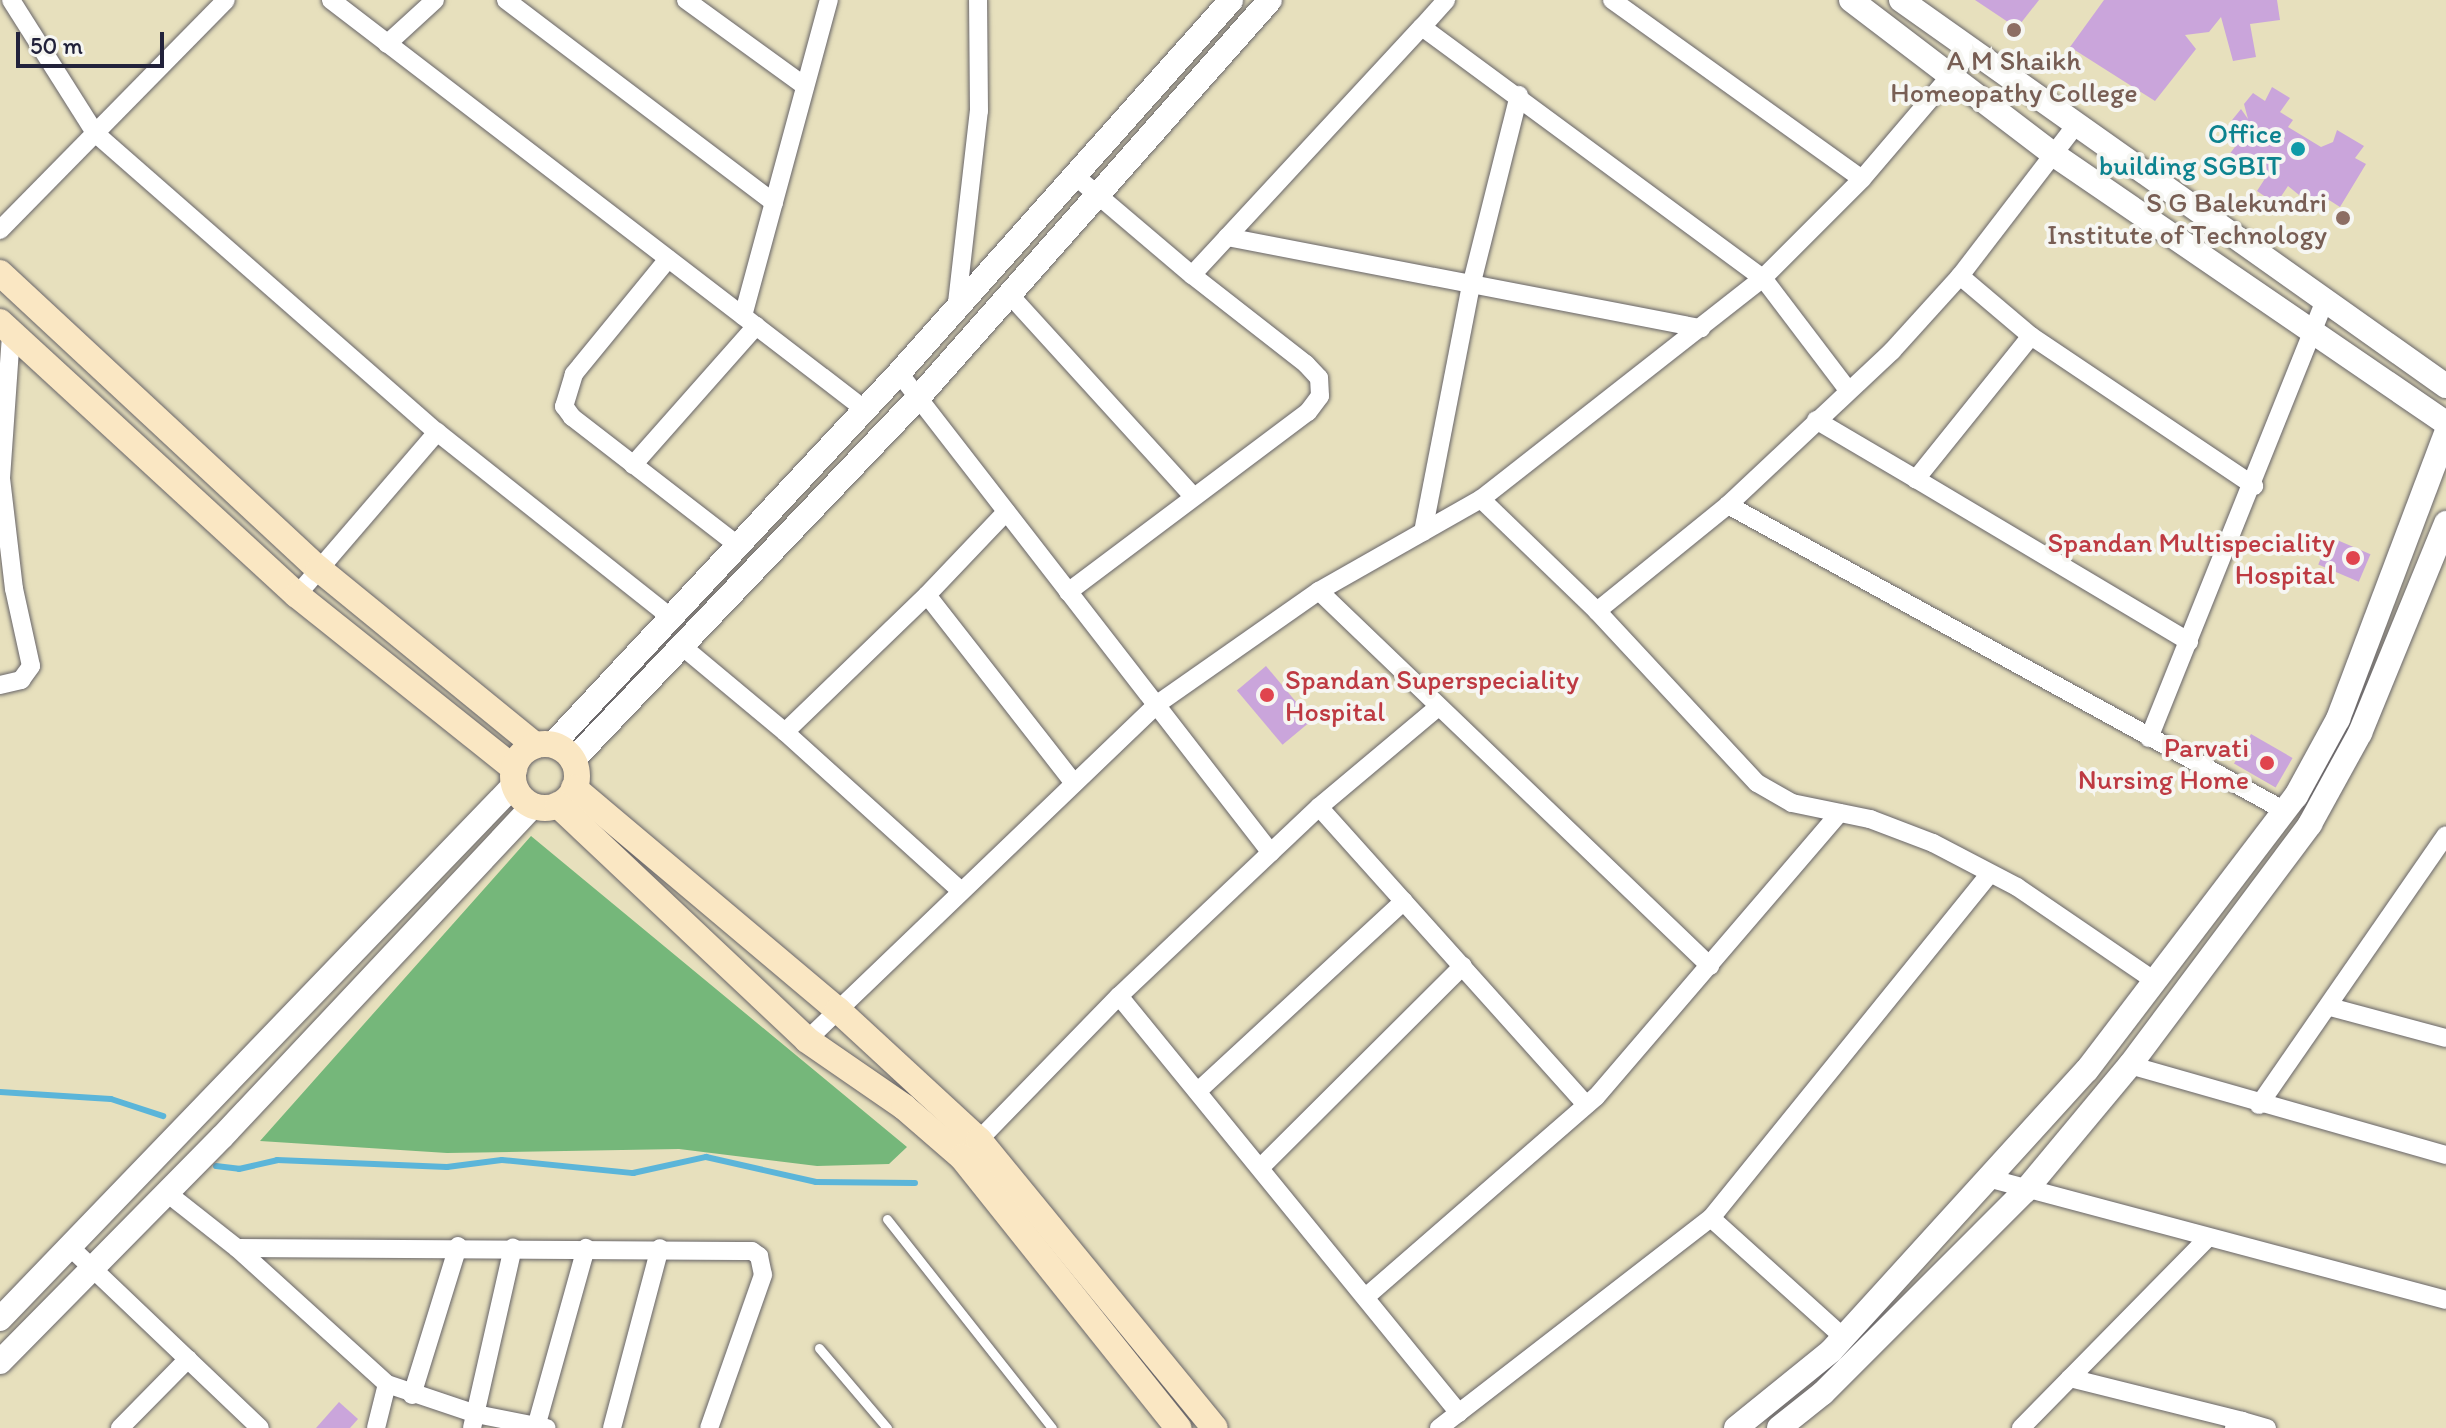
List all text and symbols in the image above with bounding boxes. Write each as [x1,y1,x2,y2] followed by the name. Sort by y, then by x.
[20,16,168,66] scale bar
[2005,21,2023,39] marker: A M Shaikh Homeopathy College
[30,31,83,60] text: 50 m
[1890,43,2138,109] place label: A M Shaikh Homeopathy College
[2099,116,2282,182] place label: Office building SGBIT
[2289,140,2307,158] marker: Office building SGBIT
[2050,185,2327,251] place label: S G Balekundri Institute of Technology
[2334,209,2352,227] marker: S G Balekundri Institute of Technology
[2047,525,2335,591] place label: Spandan Multispeciality Hospital
[2342,547,2364,569] marker: Spandan Multispeciality Hospital
[1285,662,1579,728] place label: Spandan Superspeciality Hospital
[1256,684,1278,706] marker: Spandan Superspeciality Hospital
[2077,730,2249,796] place label: Parvati Nursing Home
[2256,752,2278,774] marker: Parvati Nursing Home

